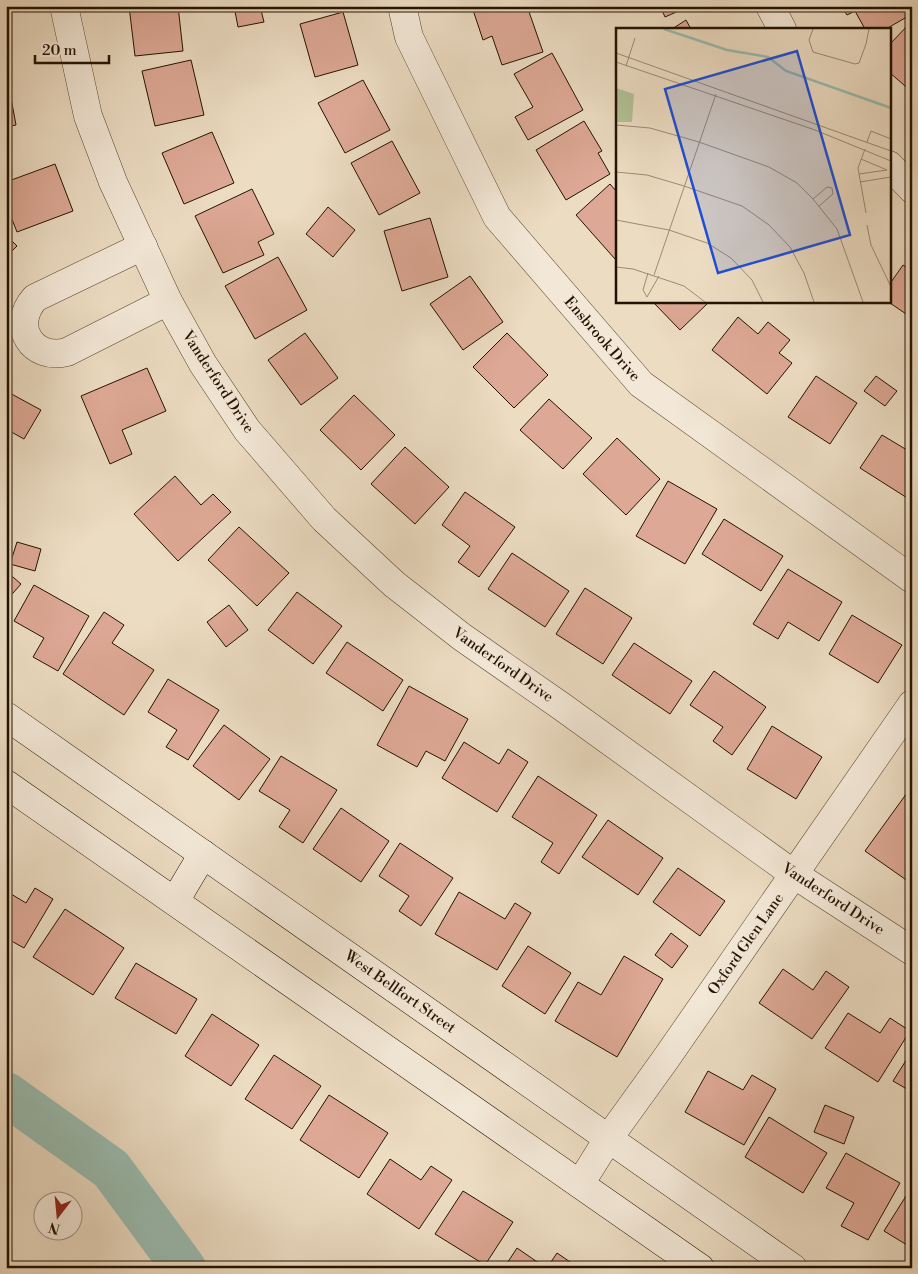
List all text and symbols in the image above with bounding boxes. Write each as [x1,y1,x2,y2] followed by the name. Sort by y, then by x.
[616,28,890,302] inset map
[35,32,109,64] scale bar
[42,41,77,60] text: 20 m
[560,293,644,385] street label: Ensbrook Drive
[177,326,258,437] street label: Vanderford Drive
[448,623,557,707] street label: Vanderford Drive
[777,858,888,939] street label: Vanderford Drive
[704,889,788,999] street label: Oxford Glen Lane
[340,946,460,1038] street label: West Bellfort Street
[32,1192,82,1242] north arrow
[47,1217,62,1238] text: N

